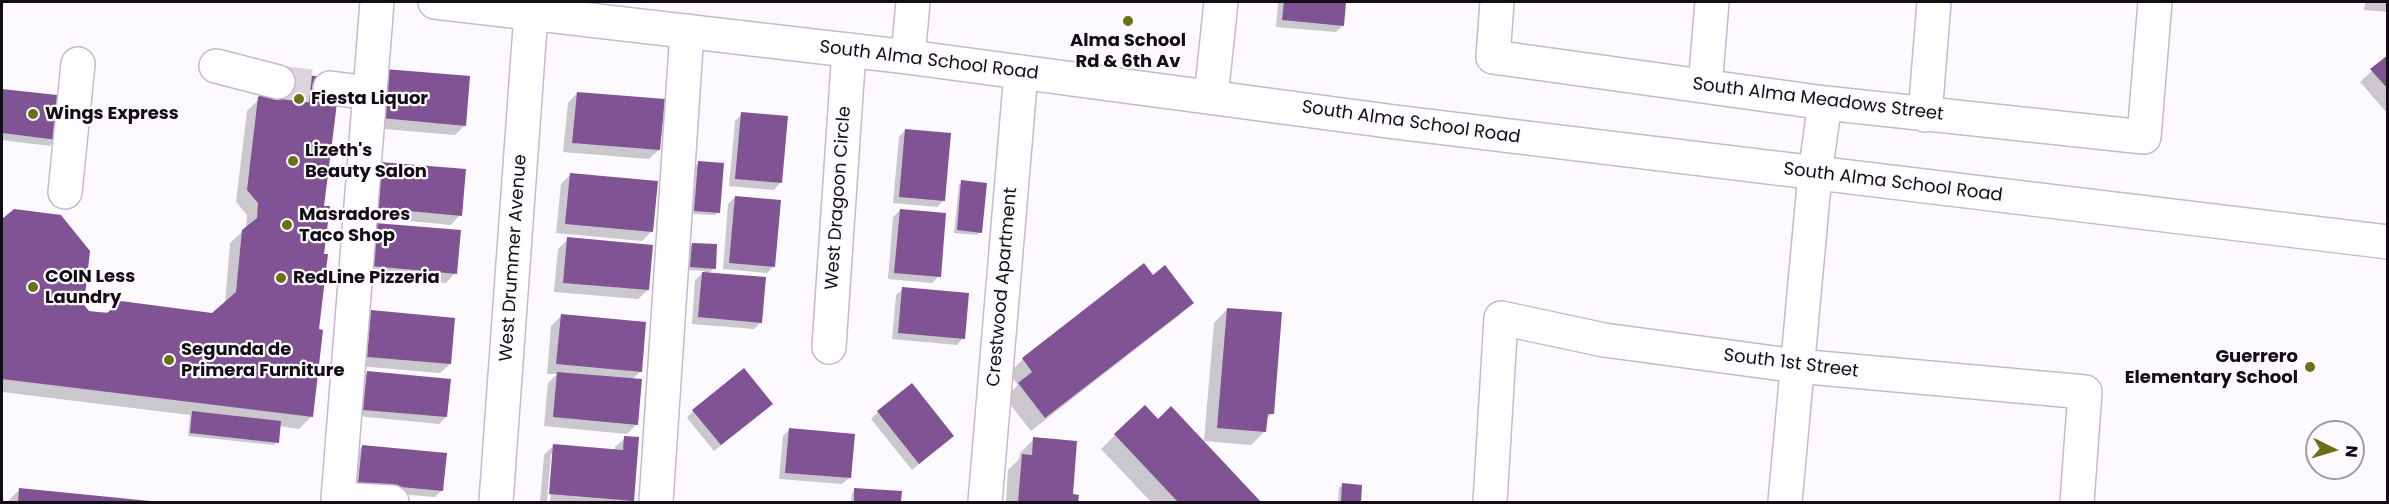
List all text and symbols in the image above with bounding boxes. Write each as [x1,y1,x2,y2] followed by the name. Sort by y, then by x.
[1121,14,1135,28] marker: Alma School Rd & 6th Av
[1070,30,1186,72] place label: Alma School Rd & 6th Av
[818,37,1040,85] street label: South Alma School Road
[1691,74,1945,126] street label: South Alma Meadows Street
[311,88,428,110] place label: Fiesta Liquor
[292,92,306,106] marker: Fiesta Liquor
[1300,97,1522,149] street label: South Alma School Road
[45,103,179,125] place label: Wings Express
[822,105,856,291] street label: West Dragoon Circle
[26,107,40,121] marker: Wings Express
[305,140,427,182] place label: Lizeth's Beauty Salon
[286,154,300,168] marker: Lizeth's Beauty Salon
[496,154,532,362] street label: West Drummer Avenue
[1782,159,2004,207] street label: South Alma School Road
[984,186,1022,388] street label: Crestwood Apartment
[299,204,410,246] place label: Masradores Taco Shop
[280,218,294,232] marker: Masradores Taco Shop
[45,266,135,308] place label: COIN Less Laundry
[293,267,440,289] place label: RedLine Pizzeria
[274,271,288,285] marker: RedLine Pizzeria
[26,280,40,294] marker: COIN Less Laundry
[181,339,344,382] place label: Segunda de Primera Furniture
[1722,345,1860,383] street label: South 1st Street
[2125,346,2298,388] place label: Guerrero Elementary School
[162,353,176,367] marker: Segunda de Primera Furniture
[2303,360,2317,374] marker: Guerrero Elementary School
[2305,420,2365,480] north arrow
[2339,444,2363,458] text: N

